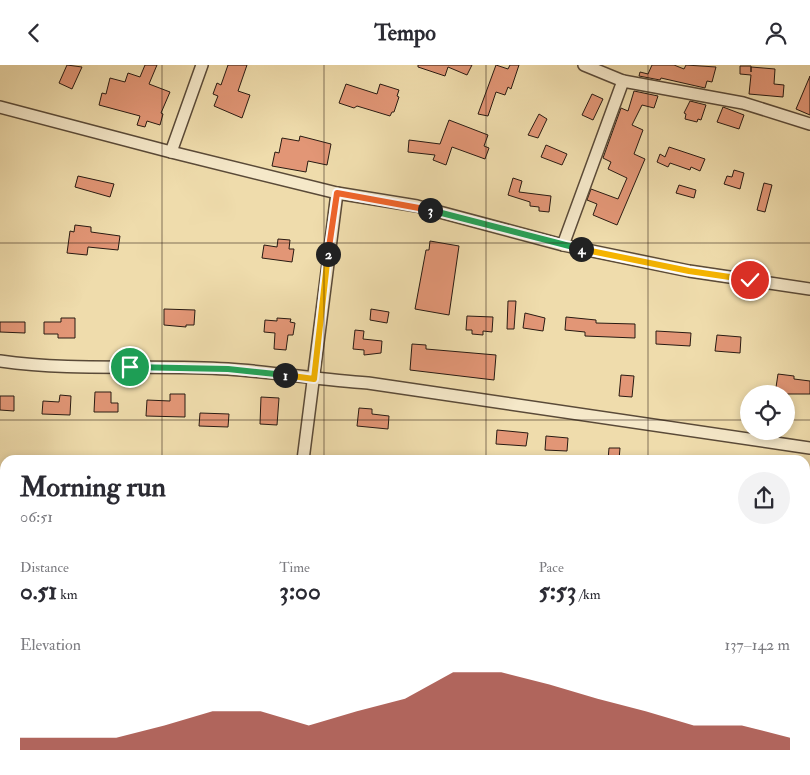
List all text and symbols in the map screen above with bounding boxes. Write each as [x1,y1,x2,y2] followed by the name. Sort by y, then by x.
[20,19,48,47] icon: back
[374,19,436,47] text: Tempo
[762,19,790,47] icon: person
[418,197,442,223] pin: 3
[428,202,433,219] text: 3
[568,237,594,261] pin: 4
[316,241,340,267] pin: 2
[578,241,585,258] text: 4
[325,246,332,263] text: 2
[729,259,771,301] pin
[736,266,764,294] icon: check
[109,346,151,388] pin
[116,353,144,381] icon: arrive
[272,363,298,387] pin: 1
[283,367,288,384] text: 1
[740,385,795,440] map controls
[740,385,795,440] button: locate
[20,470,166,505] text: Morning run
[738,472,790,524] button: share
[20,507,53,527] text: 06:51
[20,559,69,576] text: Distance
[279,559,310,576] text: Time
[539,559,564,576] text: Pace
[20,576,57,607] text: 0.51
[279,576,321,607] text: 3:00
[539,576,576,607] text: 5:53
[57,586,78,603] text: km
[576,586,601,603] text: /km
[20,635,81,655] text: Elevation
[724,635,790,655] text: 137–142 m

